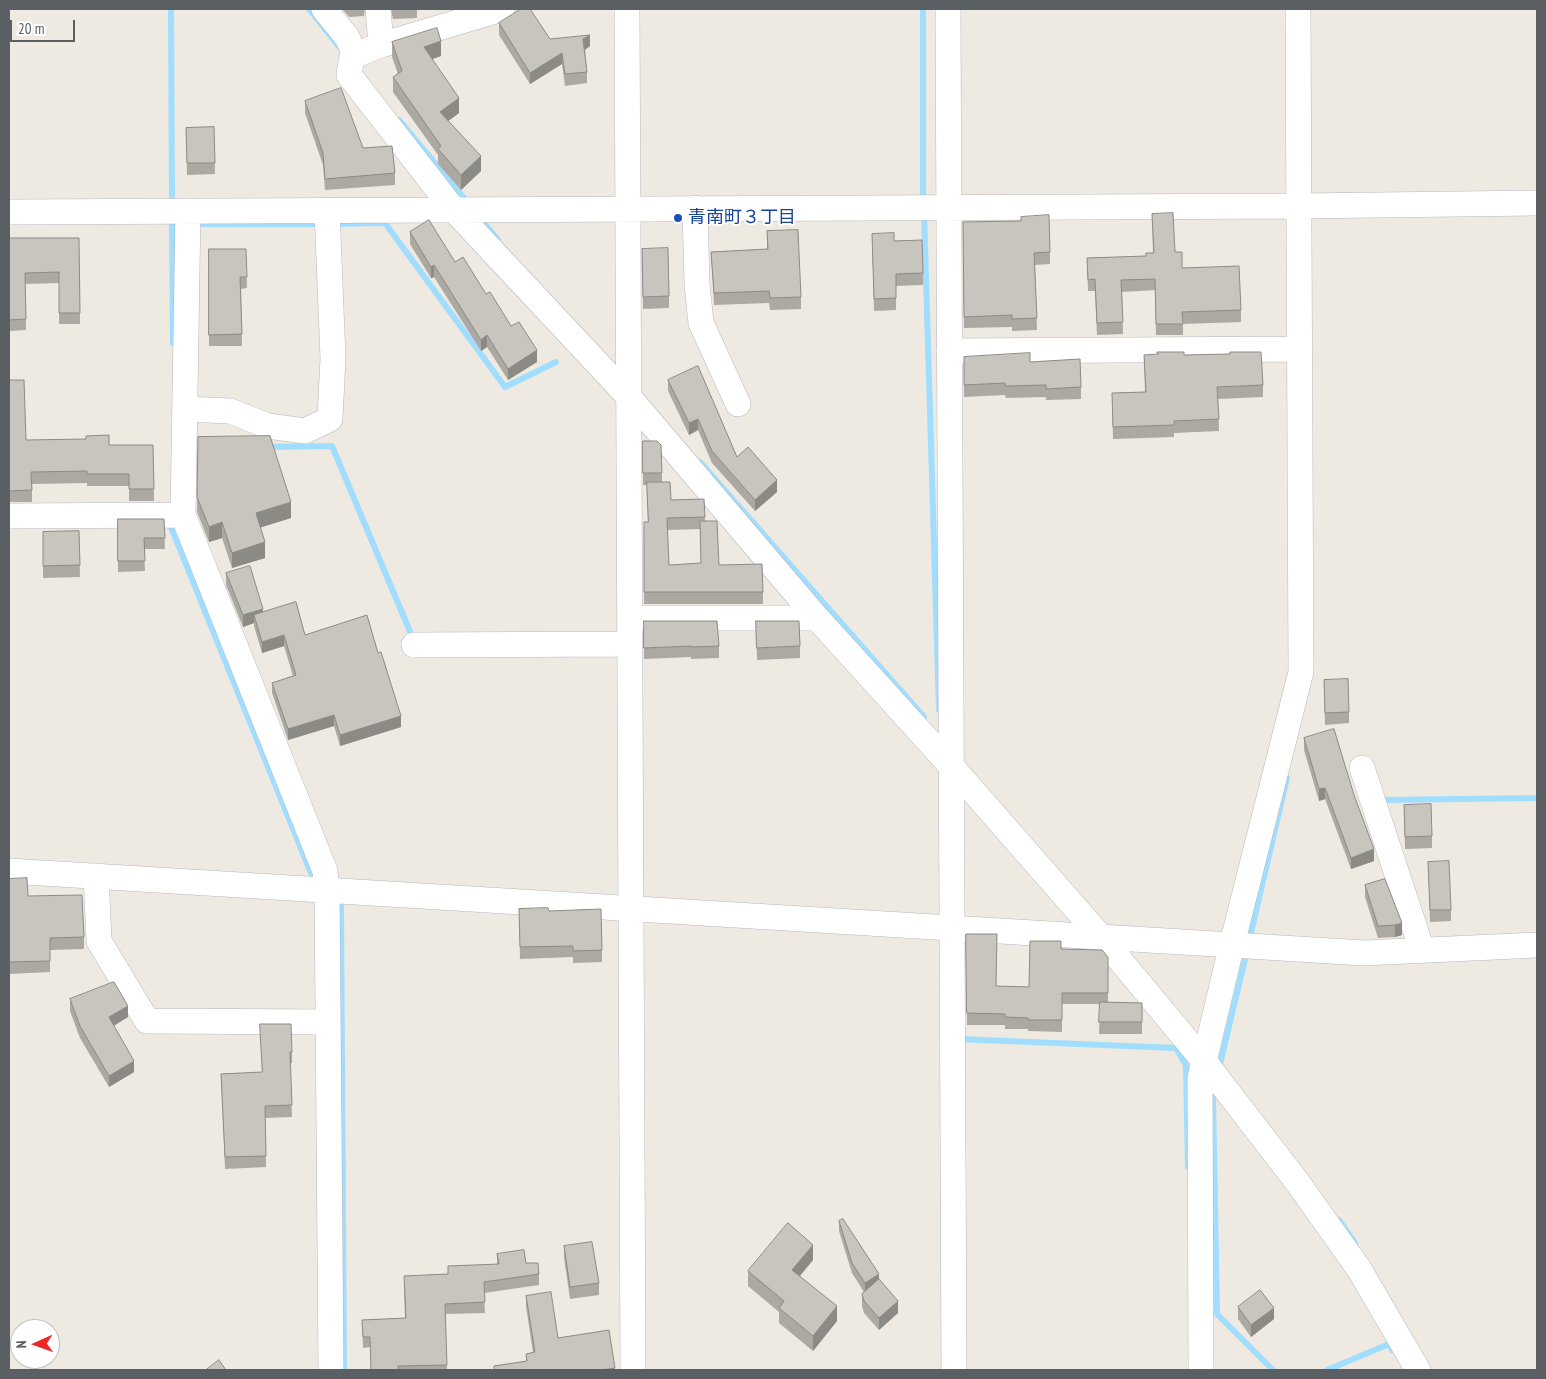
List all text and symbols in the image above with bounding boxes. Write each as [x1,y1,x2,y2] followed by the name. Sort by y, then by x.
[12,10,78,42] scale bar
[18,19,44,38] text: 20 m
[688,207,796,229] place label: 青南町３丁目
[672,212,684,224] marker: 青南町３丁目
[10,1319,60,1369] north arrow
[12,1340,30,1349] text: N

